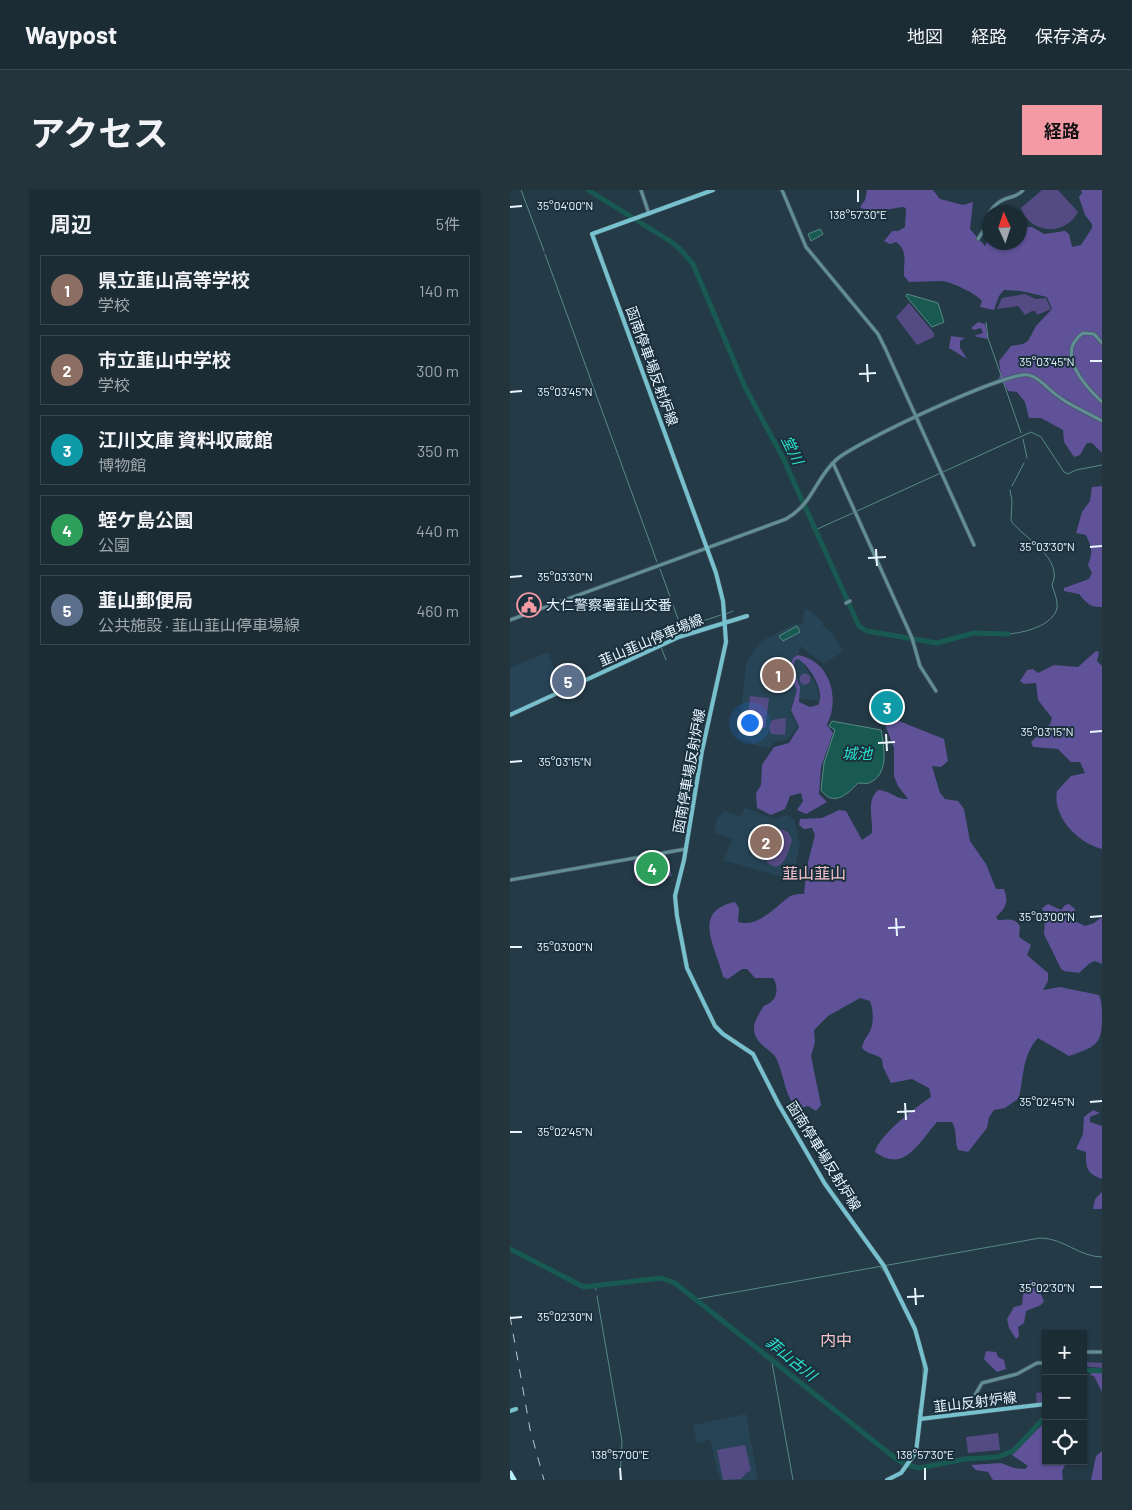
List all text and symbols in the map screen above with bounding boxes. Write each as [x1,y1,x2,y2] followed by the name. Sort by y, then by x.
[25,20,117,49] text: Waypost
[907,25,943,47] text: 地図
[971,25,1007,47] text: 経路
[1035,25,1107,47] text: 保存済み
[1022,105,1102,155] button: 経路
[30,111,168,153] text: アクセス
[537,198,593,212] text: 35°04'00"N
[982,205,1027,250] north arrow
[829,207,887,221] text: 138°57'30"E
[50,211,92,236] text: 周辺
[436,214,460,233] text: 5件
[98,268,250,291] text: 県立韮山高等学校
[64,281,70,300] text: 1
[419,281,459,300] text: 140 m
[98,295,130,314] text: 学校
[623,304,682,428] street label: 函南停車場反射炉線
[98,348,231,371] text: 市立韮山中学校
[1019,354,1075,368] text: 35°03'45"N
[63,361,71,380] text: 2
[416,361,459,380] text: 300 m
[98,375,130,394] text: 学校
[537,384,593,398] text: 35°03'45"N
[98,428,273,451] text: 江川文庫 資料収蔵館
[778,432,808,469] water label: 堂川
[63,441,71,460] text: 3
[417,441,459,460] text: 350 m
[98,455,146,474] text: 博物館
[98,508,193,531] text: 蛭ケ島公園
[62,521,72,540] text: 4
[416,521,459,540] text: 440 m
[98,535,130,554] text: 公園
[1019,539,1075,553] text: 35°03'30"N
[537,569,593,583] text: 35°03'30"N
[98,588,193,611] text: 韮山郵便局
[516,592,542,618] public building icon: 大仁警察署韮山交番
[546,596,672,613] place label: 大仁警察署韮山交番
[63,601,71,620] text: 5
[416,601,459,620] text: 460 m
[596,610,706,669] street label: 韮山韮山停車場線
[98,615,300,634] text: 公共施設 · 韮山韮山停車場線
[762,656,794,694] pin: 1
[552,662,584,700] pin: 5
[871,688,903,726] pin: 3
[669,707,708,834] street label: 函南停車場反射炉線
[737,710,763,736] your location
[1020,724,1074,738] text: 35°03'15"N
[842,744,874,762] water label: 城池
[538,754,592,768] text: 35°03'15"N
[750,823,782,861] pin: 2
[636,849,668,887] pin: 4
[782,863,846,882] district label: 韮山韮山
[1019,909,1075,923] text: 35°03'00"N
[537,939,593,953] text: 35°03'00"N
[1019,1094,1075,1108] text: 35°02'45"N
[784,1098,865,1214] street label: 函南停車場反射炉線
[537,1124,593,1138] text: 35°02'45"N
[1019,1280,1075,1294] text: 35°02'30"N
[537,1309,593,1323] text: 35°02'30"N
[820,1330,852,1349] district label: 内中
[1042,1330,1087,1465] map controls
[1042,1330,1087,1375] button: +
[763,1332,822,1385] water label: 菲山古川
[1042,1375,1087,1420] button: −
[932,1388,1018,1415] street label: 韮山反射炉線
[1042,1420,1087,1465] button: locate
[591,1447,649,1461] text: 138°57'00"E
[896,1447,954,1461] text: 138°57'30"E

